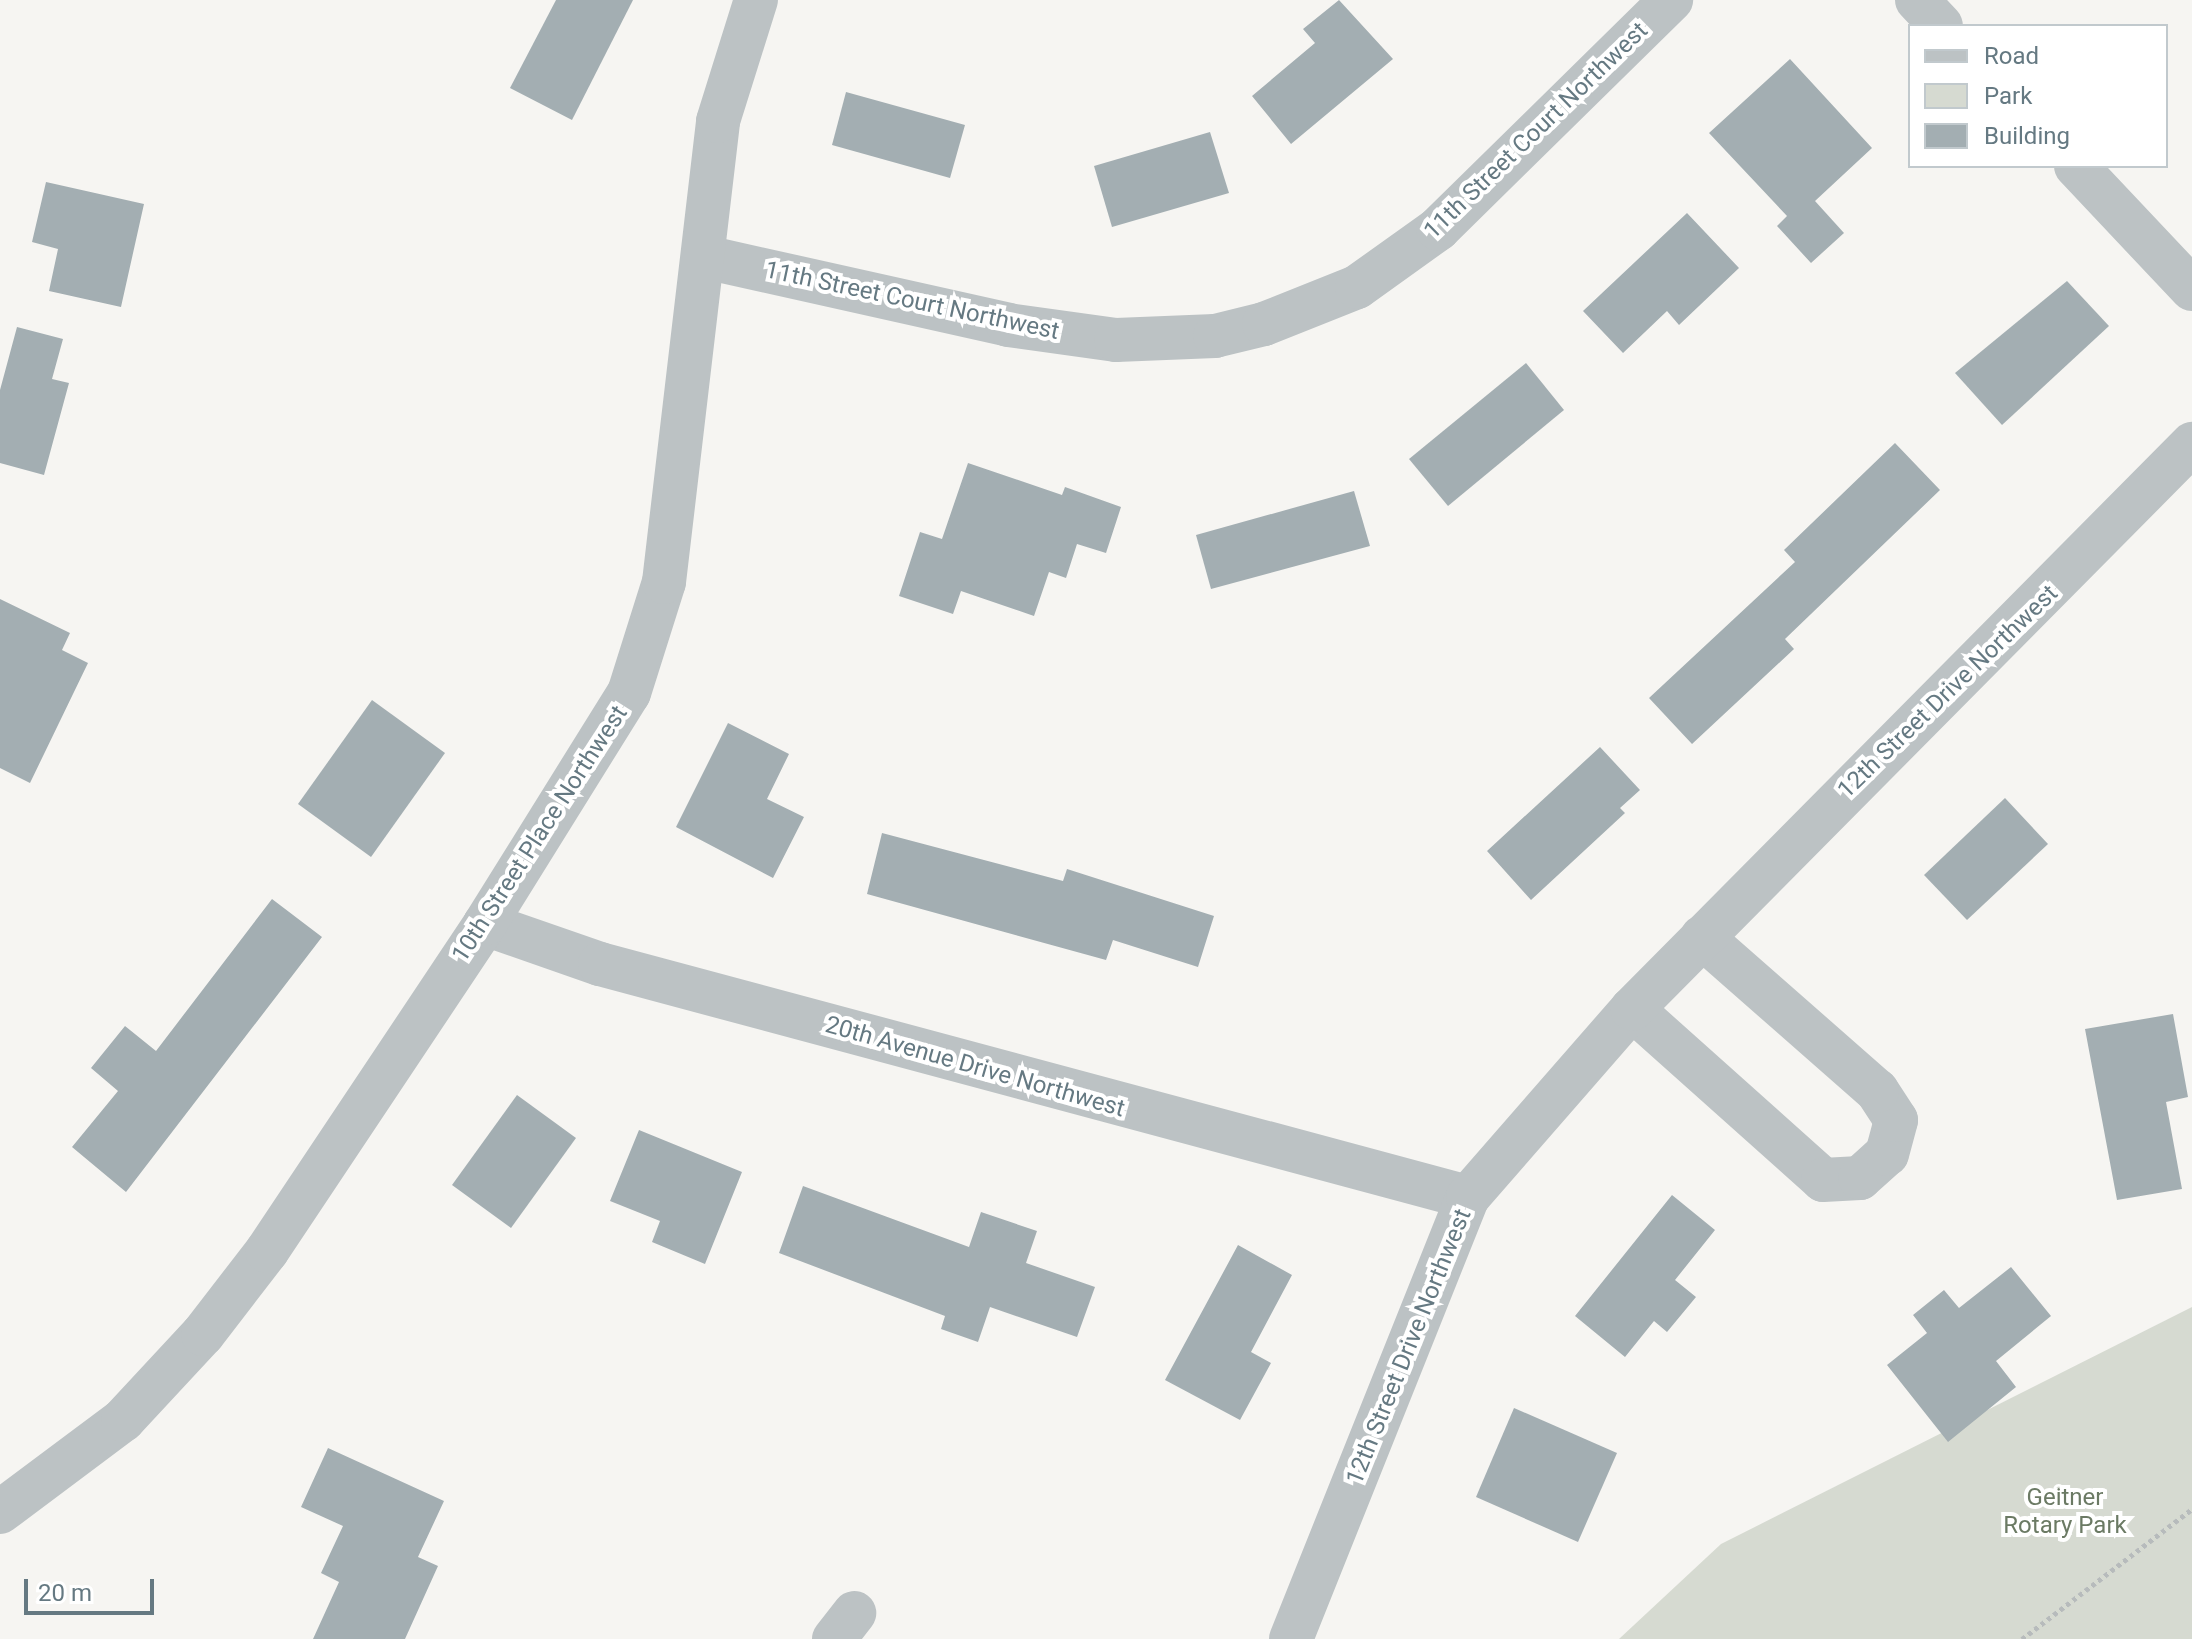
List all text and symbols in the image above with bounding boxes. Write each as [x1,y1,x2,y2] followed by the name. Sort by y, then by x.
[1418,16,1654,246] street label: 11th Street Court Northwest
[1908,24,2168,168] legend
[1984,42,2039,70] text: Road
[1984,82,2032,110] text: Park
[1984,122,2070,150] text: Building
[762,256,1062,346] street label: 11th Street Court Northwest
[1832,579,2064,805] street label: 12th Street Drive Northwest
[446,700,634,968] street label: 10th Street Place Northwest
[822,1010,1128,1124] street label: 20th Avenue Drive Northwest
[1340,1205,1478,1489] street label: 12th Street Drive Northwest
[2003,1484,2127,1540] park label: Geitner Rotary Park
[28,1563,158,1613] scale bar
[38,1579,92,1607] text: 20 m

